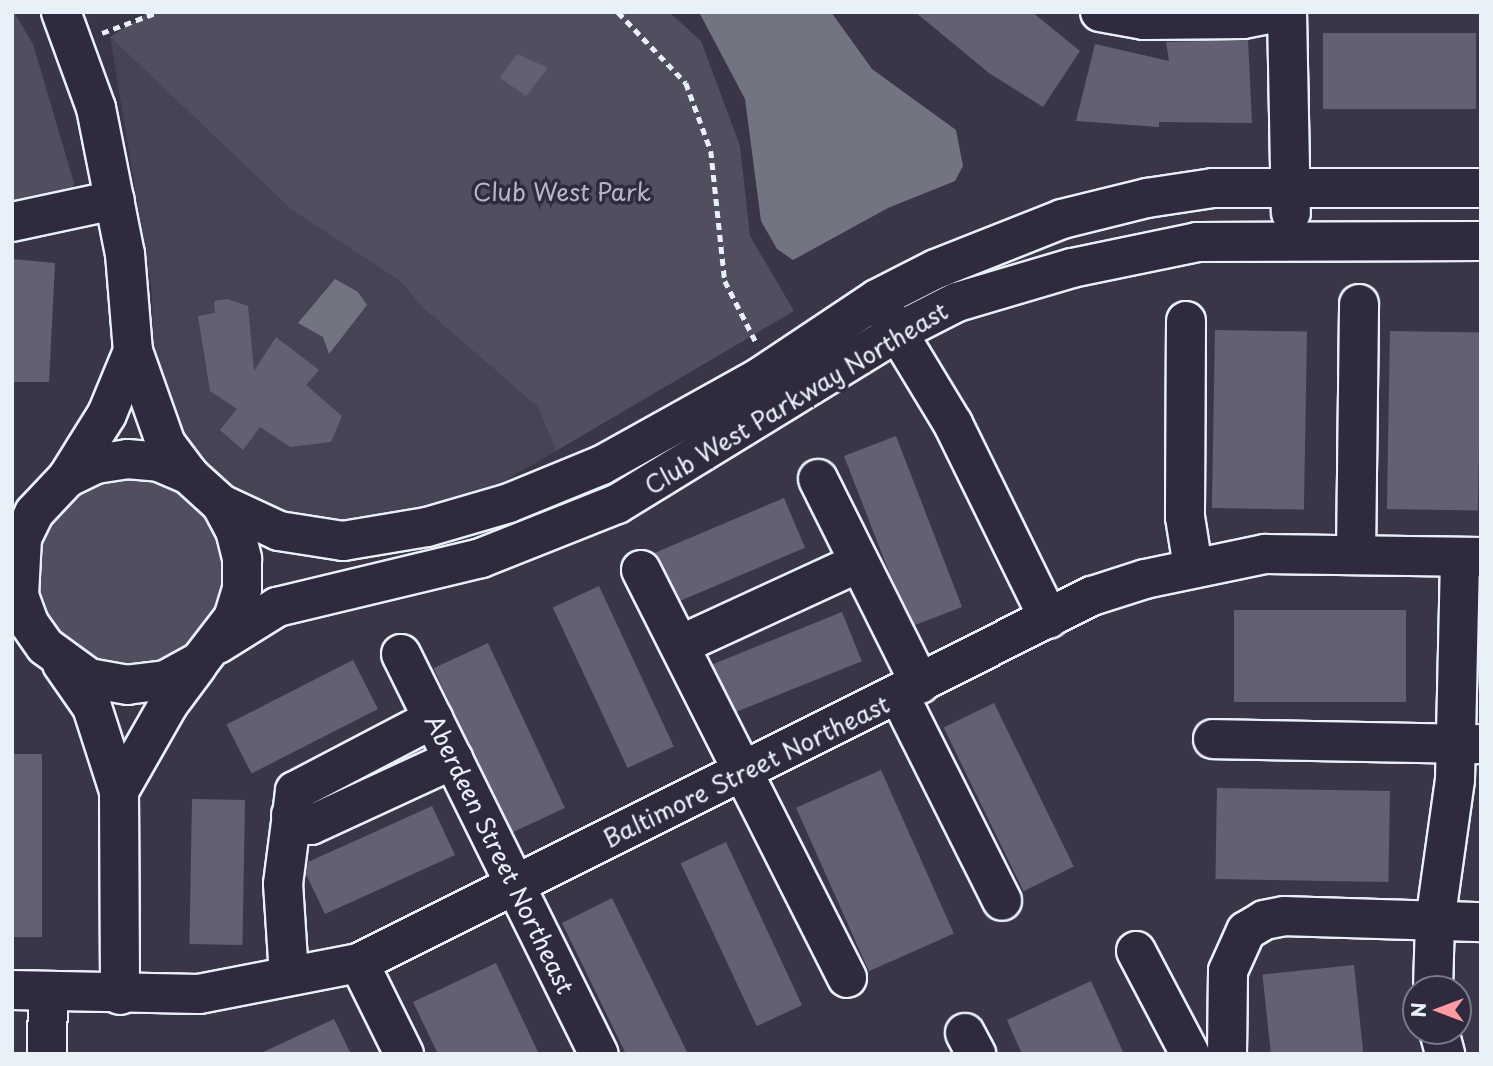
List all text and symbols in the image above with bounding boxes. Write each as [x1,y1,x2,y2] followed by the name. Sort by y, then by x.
[474,178,650,206] park label: Club West Park
[639,296,953,500] street label: Club West Parkway Northeast
[598,689,894,853] street label: Baltimore Street Northeast
[419,708,581,1000] street label: Aberdeen Street Northeast
[1402,975,1472,1045] north arrow
[1404,1002,1432,1018] text: N

